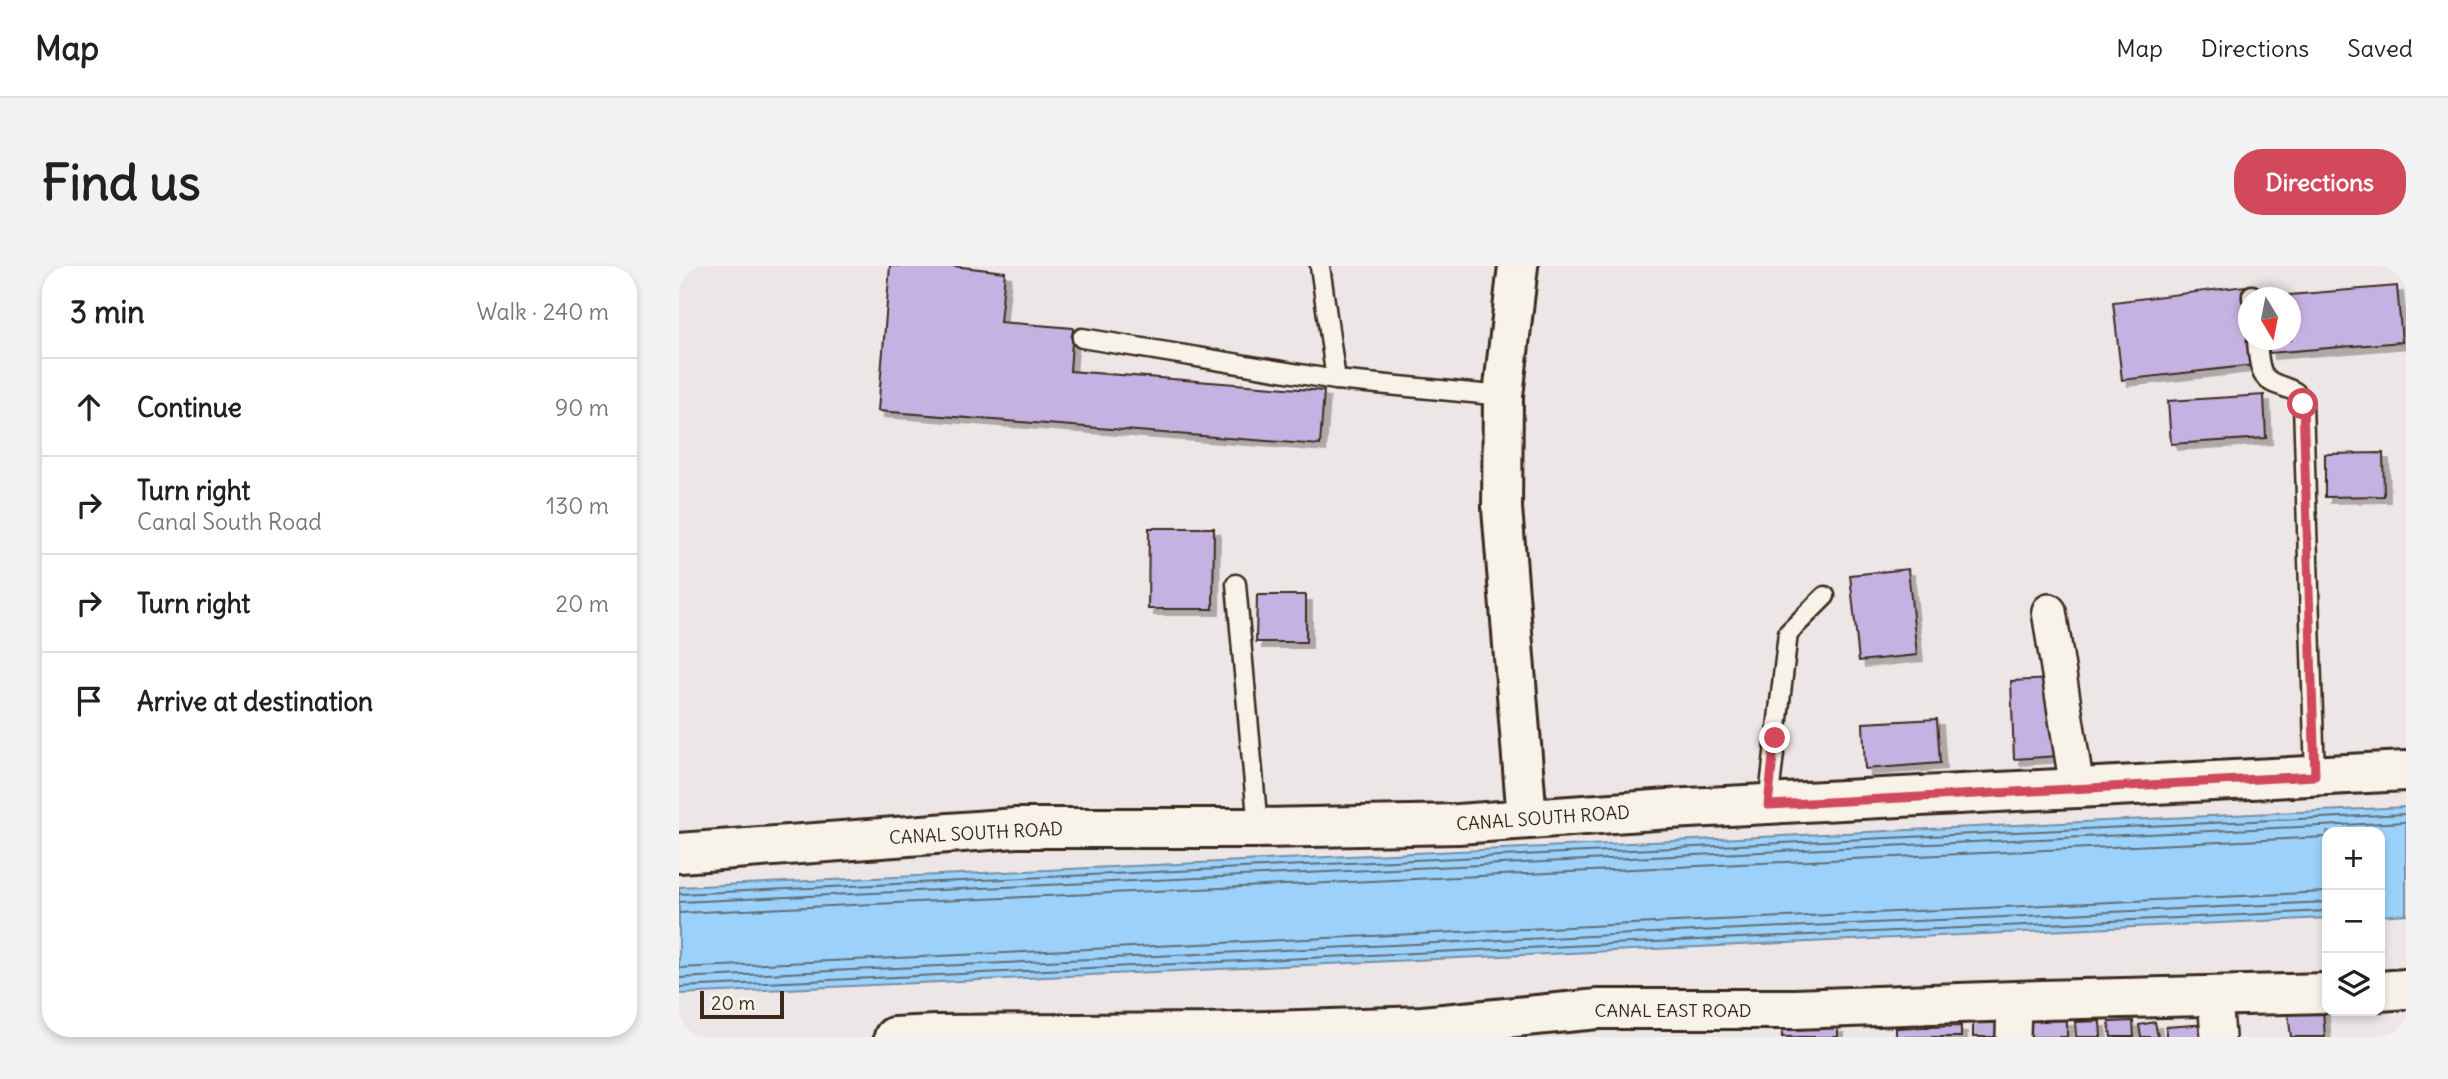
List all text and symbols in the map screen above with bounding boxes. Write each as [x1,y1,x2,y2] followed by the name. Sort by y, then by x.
[35,27,99,69] text: Map
[2116,33,2163,63] text: Map
[2201,33,2309,63] text: Directions
[2347,33,2413,63] text: Saved
[2234,149,2406,215] button: Directions
[42,152,200,213] text: Find us
[2238,287,2301,350] north arrow
[70,293,145,331] text: 3 min
[476,297,609,326] text: Walk · 240 m
[70,388,108,426] icon: ahead
[2287,388,2318,419] route start
[137,391,242,424] text: Continue
[555,393,609,422] text: 90 m
[137,474,250,507] text: Turn right
[70,486,108,524] icon: right
[546,491,609,520] text: 130 m
[137,507,322,536] text: Canal South Road
[70,584,108,622] icon: right
[137,587,250,620] text: Turn right
[556,589,609,618] text: 20 m
[70,682,108,720] icon: arrive
[137,685,373,718] text: Arrive at destination
[1759,722,1790,753] route end
[1455,800,1631,836] street label: CANAL SOUTH ROAD
[889,817,1063,849] street label: CANAL SOUTH ROAD
[2322,827,2385,1016] map controls
[2322,827,2385,890] button: +
[2322,890,2385,953] button: −
[2322,953,2385,1016] button: layers
[700,988,784,1020] scale bar
[711,991,755,1015] text: 20 m
[1595,999,1751,1022] street label: CANAL EAST ROAD

